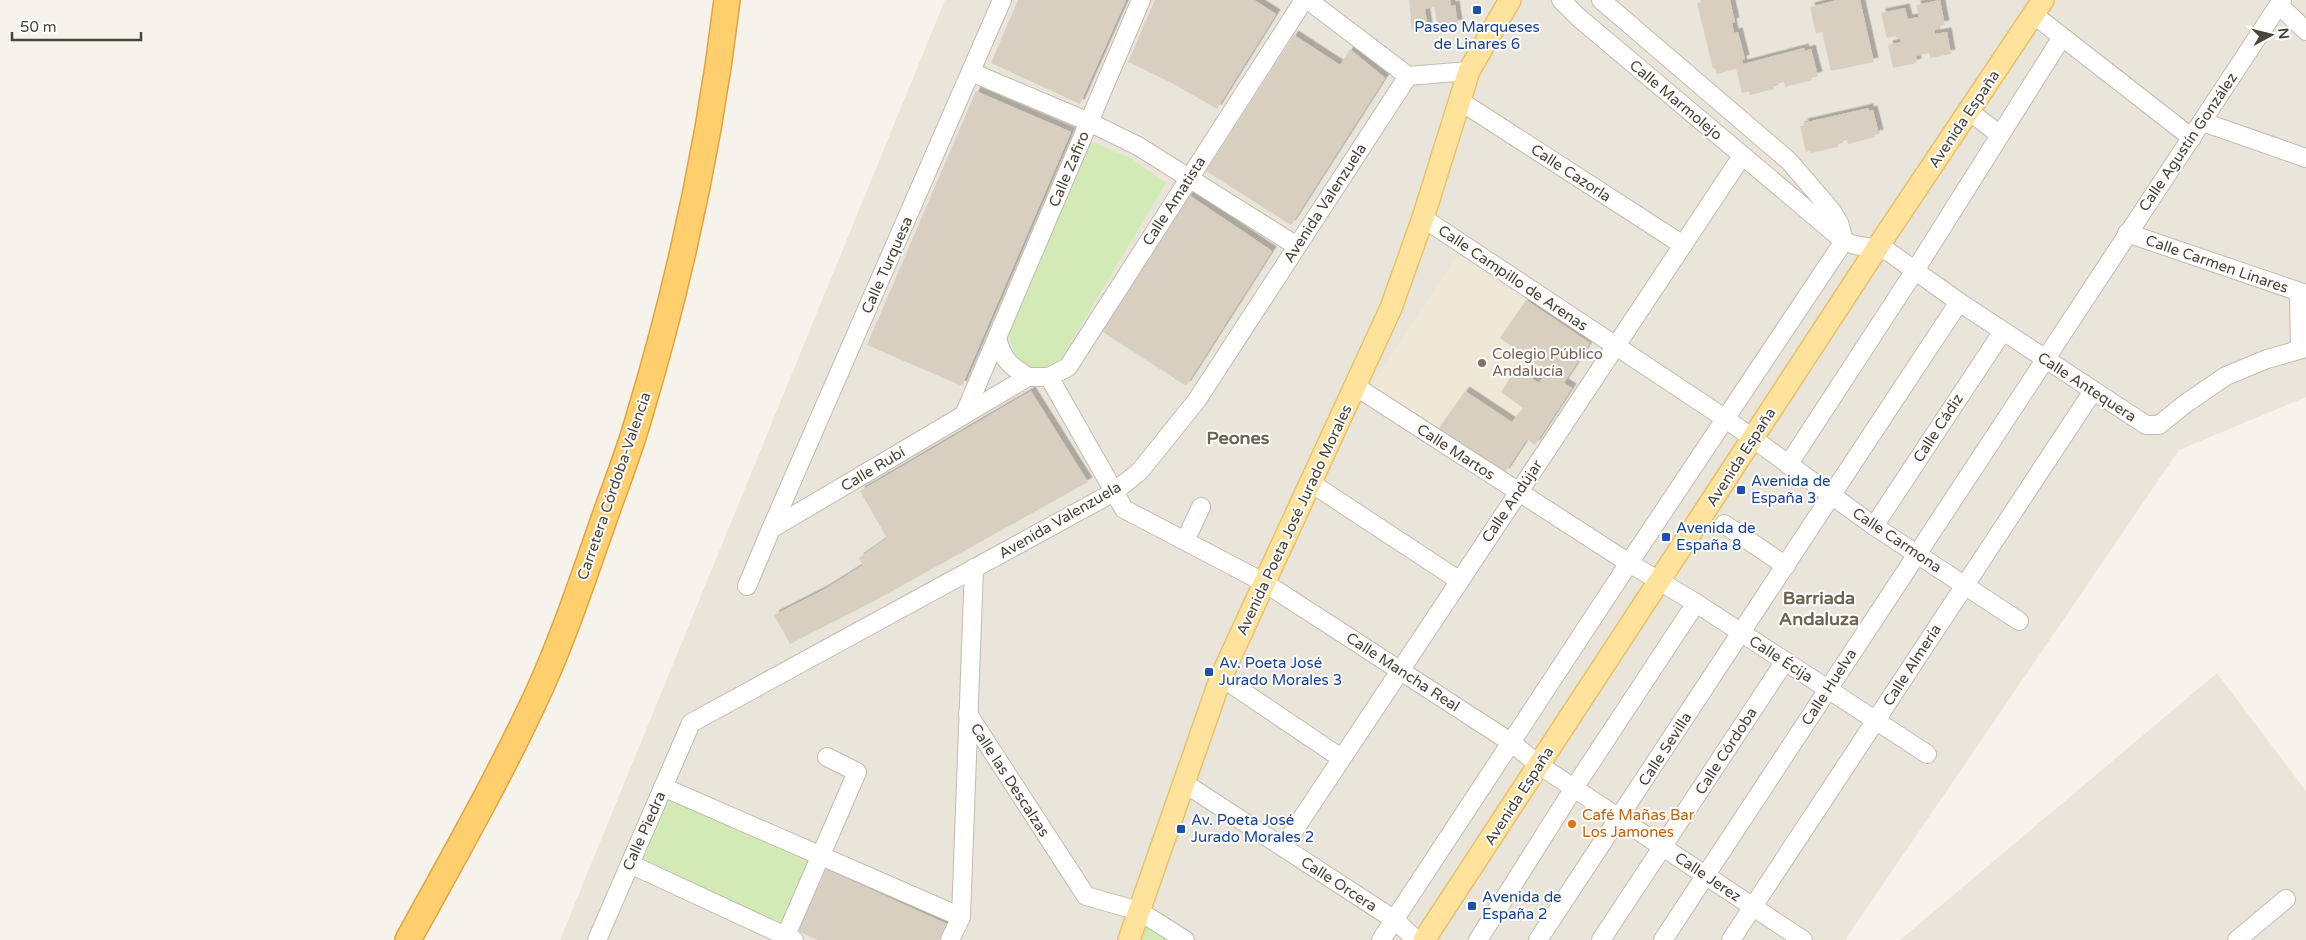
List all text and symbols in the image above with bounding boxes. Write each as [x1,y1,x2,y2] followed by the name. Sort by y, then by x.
[1471,4,1483,16] marker: Paseo Marqueses de Linares 6
[12,10,141,42] scale bar
[2246,10,2296,60] north arrow
[20,18,57,36] text: 50 m
[1414,18,1540,53] place label: Paseo Marqueses de Linares 6
[2274,27,2293,40] text: N
[1626,56,1726,144] street label: Calle Marmolejo
[1925,67,2003,171] street label: Avenida España
[2135,69,2241,215] street label: Calle Agustín González
[1045,128,1093,210] street label: Calle Zafiro
[1280,140,1370,266] street label: Avenida Valenzuela
[1527,140,1615,206] street label: Calle Cazorla
[1139,153,1209,249] street label: Calle Amatista
[858,214,916,316] street label: Calle Turquesa
[1435,221,1591,335] street label: Calle Campillo de Arenas
[2143,231,2291,297] street label: Calle Carmen Linares
[1492,345,1603,380] place label: Colegio Público Andalucía
[2034,348,2140,426] street label: Calle Antequera
[1476,357,1488,369] marker: Colegio Público Andalucía
[573,390,655,582] street label: Carretera Córdoba-Valencia
[1909,390,1967,466] street label: Calle Cádiz
[1232,402,1356,638] street label: Avenida Poeta José Jurado Morales
[1702,404,1780,510] street label: Avenida España
[1414,420,1498,484] street label: Calle Martos
[1207,427,1270,449] district label: Peones
[838,443,909,495] street label: Calle Rubí
[1478,456,1546,546] street label: Calle Andújar
[1751,472,1831,507] place label: Avenida de España 3
[996,478,1124,562] street label: Avenida Valenzuela
[1735,484,1747,496] marker: Avenida de España 3
[1849,504,1945,576] street label: Calle Carmona
[1676,519,1756,554] place label: Avenida de España 8
[1660,531,1672,543] marker: Avenida de España 8
[1779,587,1859,630] district label: Barriada Andaluza
[1879,621,1945,709] street label: Calle Almería
[1343,629,1463,715] street label: Calle Mancha Real
[1746,632,1816,686] street label: Calle Écija
[1798,645,1860,729] street label: Calle Huelva
[1219,654,1342,689] place label: Av. Poeta José Jurado Morales 3
[1203,666,1215,678] marker: Av. Poeta José Jurado Morales 3
[1691,704,1761,798] street label: Calle Córdoba
[1635,709,1695,789] street label: Calle Sevilla
[967,720,1053,840] street label: Calle las Descalzas
[1480,743,1558,849] street label: Avenida España
[619,789,669,873] street label: Calle Piedra
[1582,806,1695,841] place label: Café Mañas Bar Los Jamones
[1191,811,1314,846] place label: Av. Poeta José Jurado Morales 2
[1566,818,1578,830] marker: Café Mañas Bar Los Jamones
[1175,823,1187,835] marker: Av. Poeta José Jurado Morales 2
[1672,848,1744,906] street label: Calle Jerez
[1298,853,1380,915] street label: Calle Orcera
[1482,888,1562,923] place label: Avenida de España 2
[1466,900,1478,912] marker: Avenida de España 2

